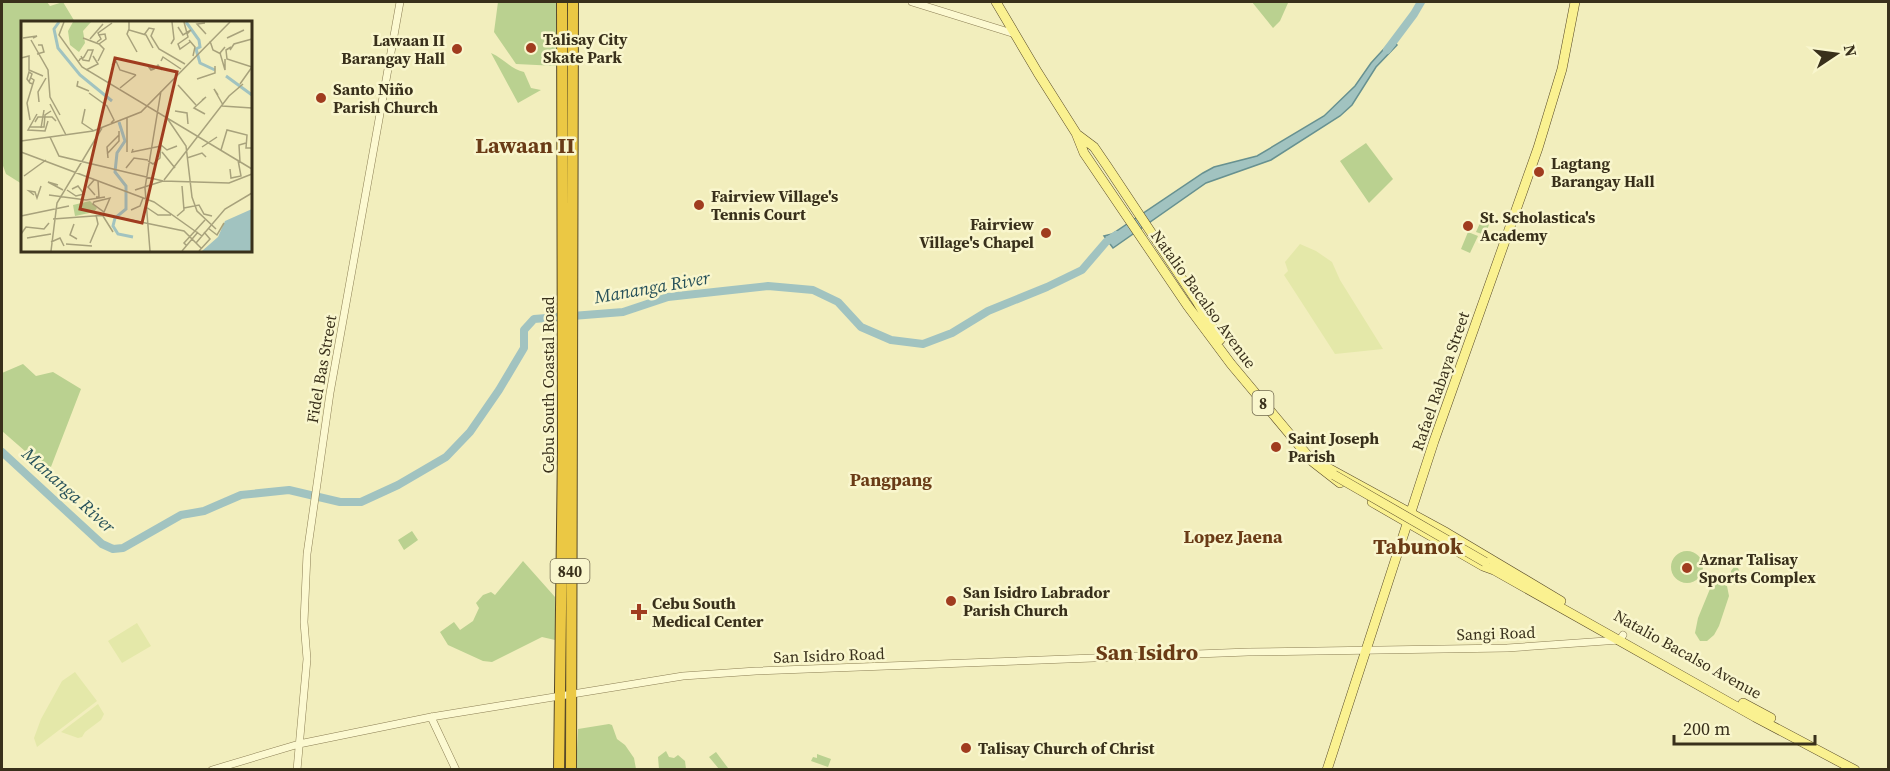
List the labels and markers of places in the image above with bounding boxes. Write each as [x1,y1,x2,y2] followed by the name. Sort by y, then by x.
[543,28,628,68] place label: Talisay City Skate Park
[341,29,445,69] place label: Lawaan II Barangay Hall
[524,41,538,55] marker: Talisay City Skate Park
[450,42,464,56] marker: Lawaan II Barangay Hall
[333,78,438,118] place label: Santo Niño Parish Church
[314,91,328,105] marker: Santo Niño Parish Church
[1551,152,1655,192] place label: Lagtang Barangay Hall
[1532,165,1546,179] marker: Lagtang Barangay Hall
[711,185,838,225] place label: Fairview Village's Tennis Court
[692,198,706,212] marker: Fairview Village's Tennis Court
[1480,206,1595,246] place label: St. Scholastica's Academy
[919,213,1034,253] place label: Fairview Village's Chapel
[1461,219,1475,233] marker: St. Scholastica's Academy
[1039,226,1053,240] marker: Fairview Village's Chapel
[1288,427,1379,467] place label: Saint Joseph Parish
[1269,440,1283,454] marker: Saint Joseph Parish
[1699,548,1816,588] place label: Aznar Talisay Sports Complex
[1680,561,1694,575] marker: Aznar Talisay Sports Complex
[963,581,1110,621] place label: San Isidro Labrador Parish Church
[652,592,764,632] place label: Cebu South Medical Center
[944,594,958,608] marker: San Isidro Labrador Parish Church
[630,603,648,621] marker: Cebu South Medical Center
[978,737,1155,759] place label: Talisay Church of Christ
[959,741,973,755] marker: Talisay Church of Christ

